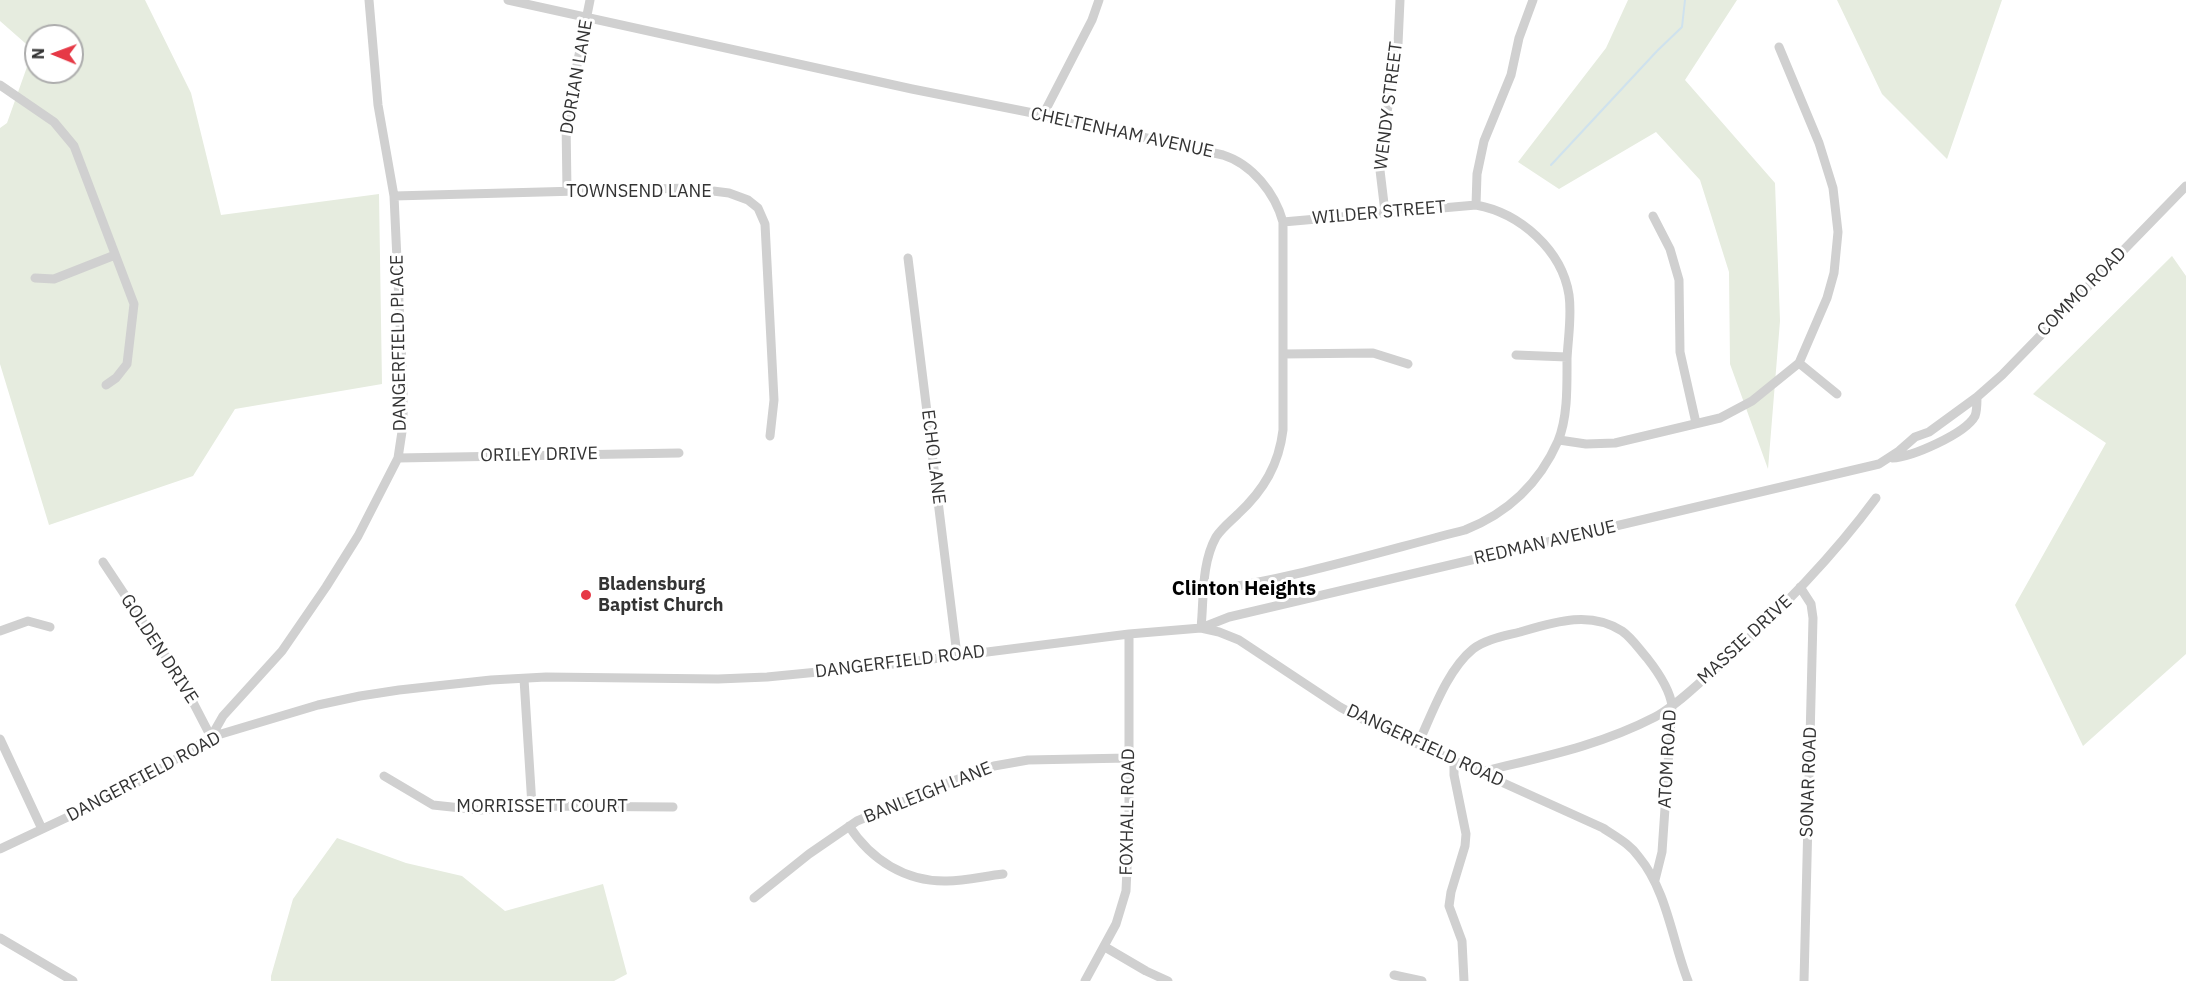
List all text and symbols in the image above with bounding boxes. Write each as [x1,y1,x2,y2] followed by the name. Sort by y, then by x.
[556,18,598,136] street label: DORIAN LANE
[24,24,84,84] north arrow
[1370,41,1408,171] street label: WENDY STREET
[28,48,48,60] text: N
[1029,103,1215,163] street label: CHELTENHAM AVENUE
[566,181,712,203] street label: TOWNSEND LANE
[1311,196,1447,230] street label: WILDER STREET
[2033,243,2131,341] street label: COMMO ROAD
[387,254,411,432] street label: DANGERFIELD PLACE
[916,408,950,506] street label: ECHO LANE
[480,443,598,467] street label: ORILEY DRIVE
[1472,516,1618,570] street label: REDMAN AVENUE
[598,574,724,616] place label: Bladensburg Baptist Church
[1172,577,1316,601] district label: Clinton Heights
[579,588,593,602] marker: Bladensburg Baptist Church
[116,590,202,708] street label: GOLDEN DRIVE
[1693,591,1797,689] street label: MASSIE DRIVE
[814,641,986,683] street label: DANGERFIELD ROAD
[1343,700,1507,792] street label: DANGERFIELD ROAD
[1655,709,1681,809] street label: ATOM ROAD
[1796,726,1822,838] street label: SONAR ROAD
[63,727,225,827] street label: DANGERFIELD ROAD
[1116,748,1140,876] street label: FOXHALL ROAD
[861,757,995,829] street label: BANLEIGH LANE
[456,796,628,818] street label: MORRISSETT COURT

